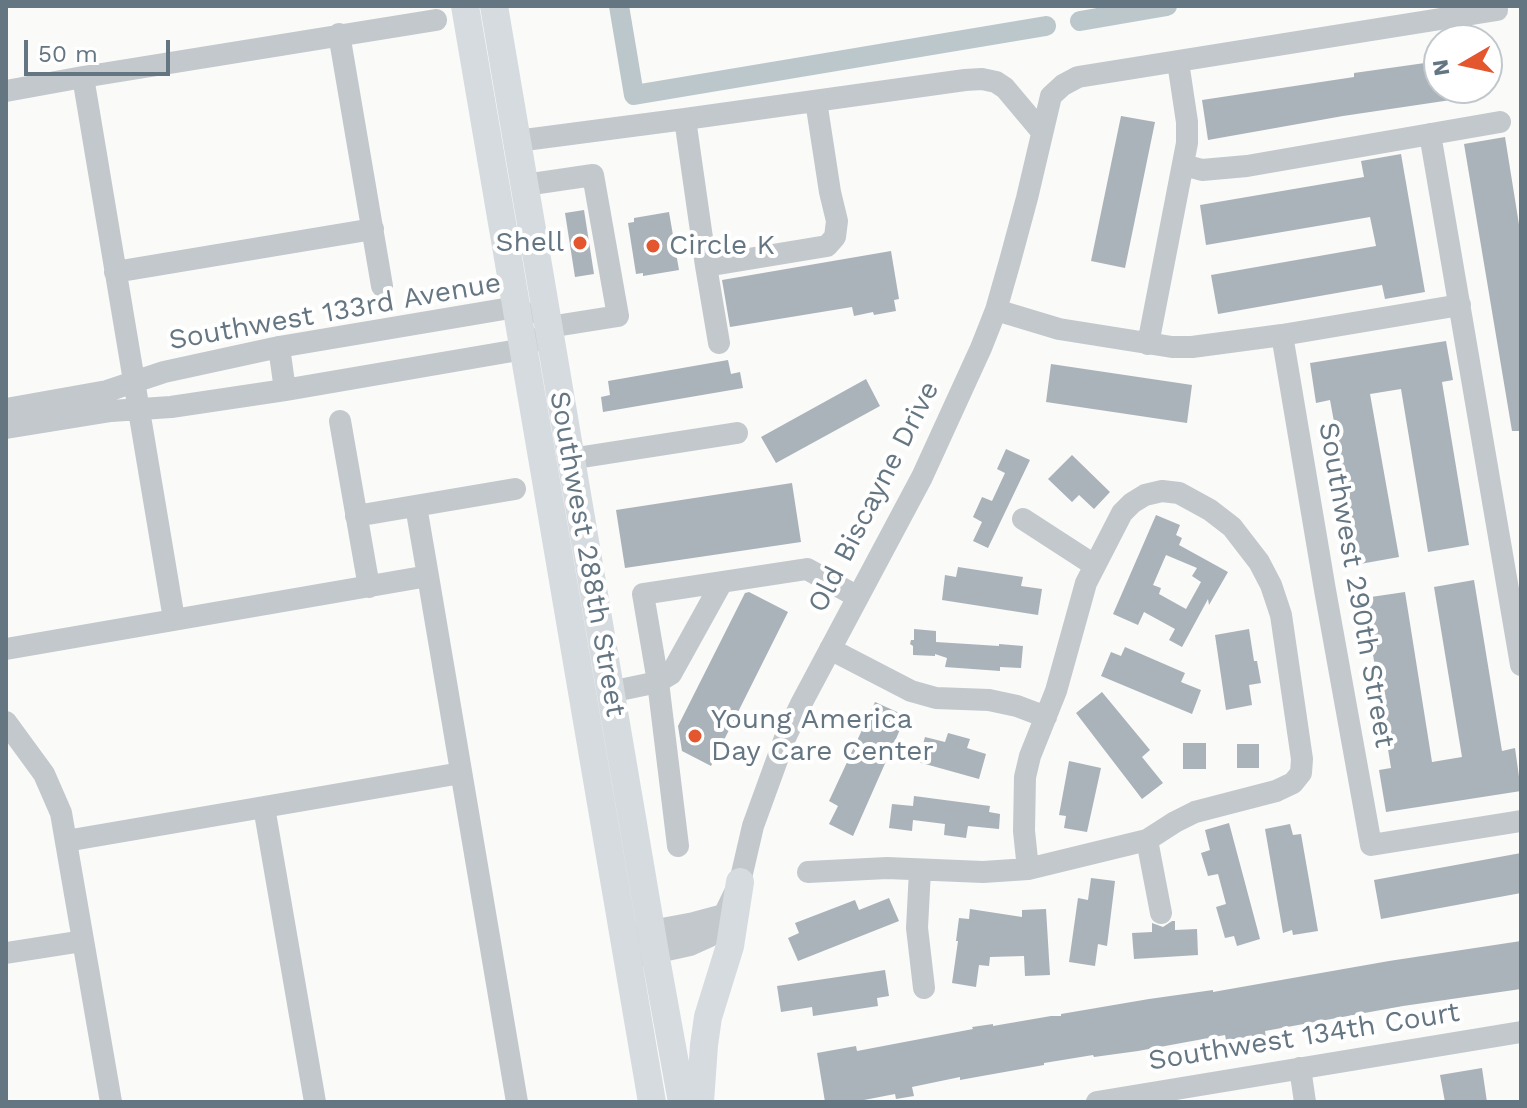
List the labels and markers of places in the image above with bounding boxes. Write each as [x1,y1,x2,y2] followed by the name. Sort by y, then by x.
[495,226,564,260] place label: Shell
[669,229,775,263] place label: Circle K
[571,234,589,252] marker: Shell
[644,237,662,255] marker: Circle K
[711,703,934,769] place label: Young America Day Care Center
[686,727,704,745] marker: Young America Day Care Center

